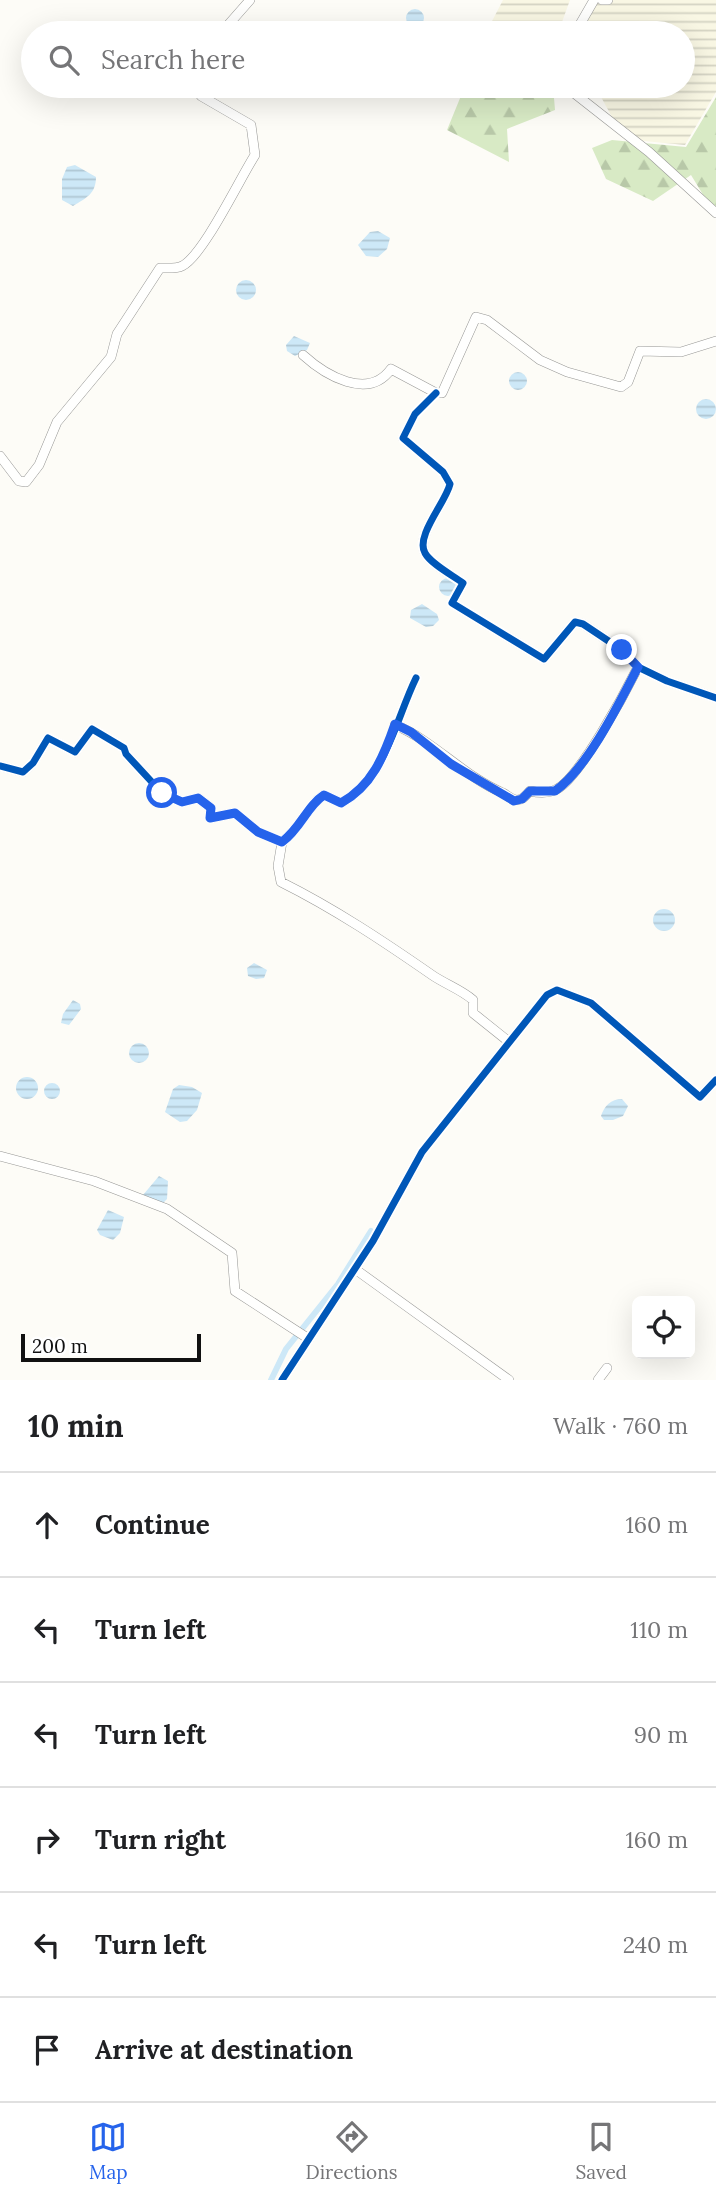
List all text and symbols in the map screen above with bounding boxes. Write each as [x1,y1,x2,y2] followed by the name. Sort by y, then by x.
[21,21,695,98] search box
[45,41,83,79] icon: search
[101,43,245,76] text: Search here
[606,634,637,665] route end
[146,777,177,808] route start
[632,1296,695,1359] map controls
[632,1296,695,1359] button: locate
[21,1331,201,1363] scale bar
[32,1334,88,1358] text: 200 m
[28,1407,124,1445] text: 10 min
[553,1411,688,1440] text: Walk · 760 m
[28,1506,66,1544] icon: ahead
[95,1508,210,1541] text: Continue
[625,1510,688,1539] text: 160 m
[28,1611,66,1649] icon: left
[95,1613,206,1646] text: Turn left
[630,1615,688,1644] text: 110 m
[28,1716,66,1754] icon: left
[95,1718,206,1751] text: Turn left
[634,1720,688,1749] text: 90 m
[28,1821,66,1859] icon: right
[95,1823,226,1856] text: Turn right
[625,1825,688,1854] text: 160 m
[28,1926,66,1964] icon: left
[95,1928,206,1961] text: Turn left
[623,1930,688,1959] text: 240 m
[28,2031,66,2069] icon: arrive
[95,2033,353,2066] text: Arrive at destination
[89,2118,128,2184] tab: Map
[306,2118,398,2184] tab: Directions
[576,2118,627,2184] tab: Saved

